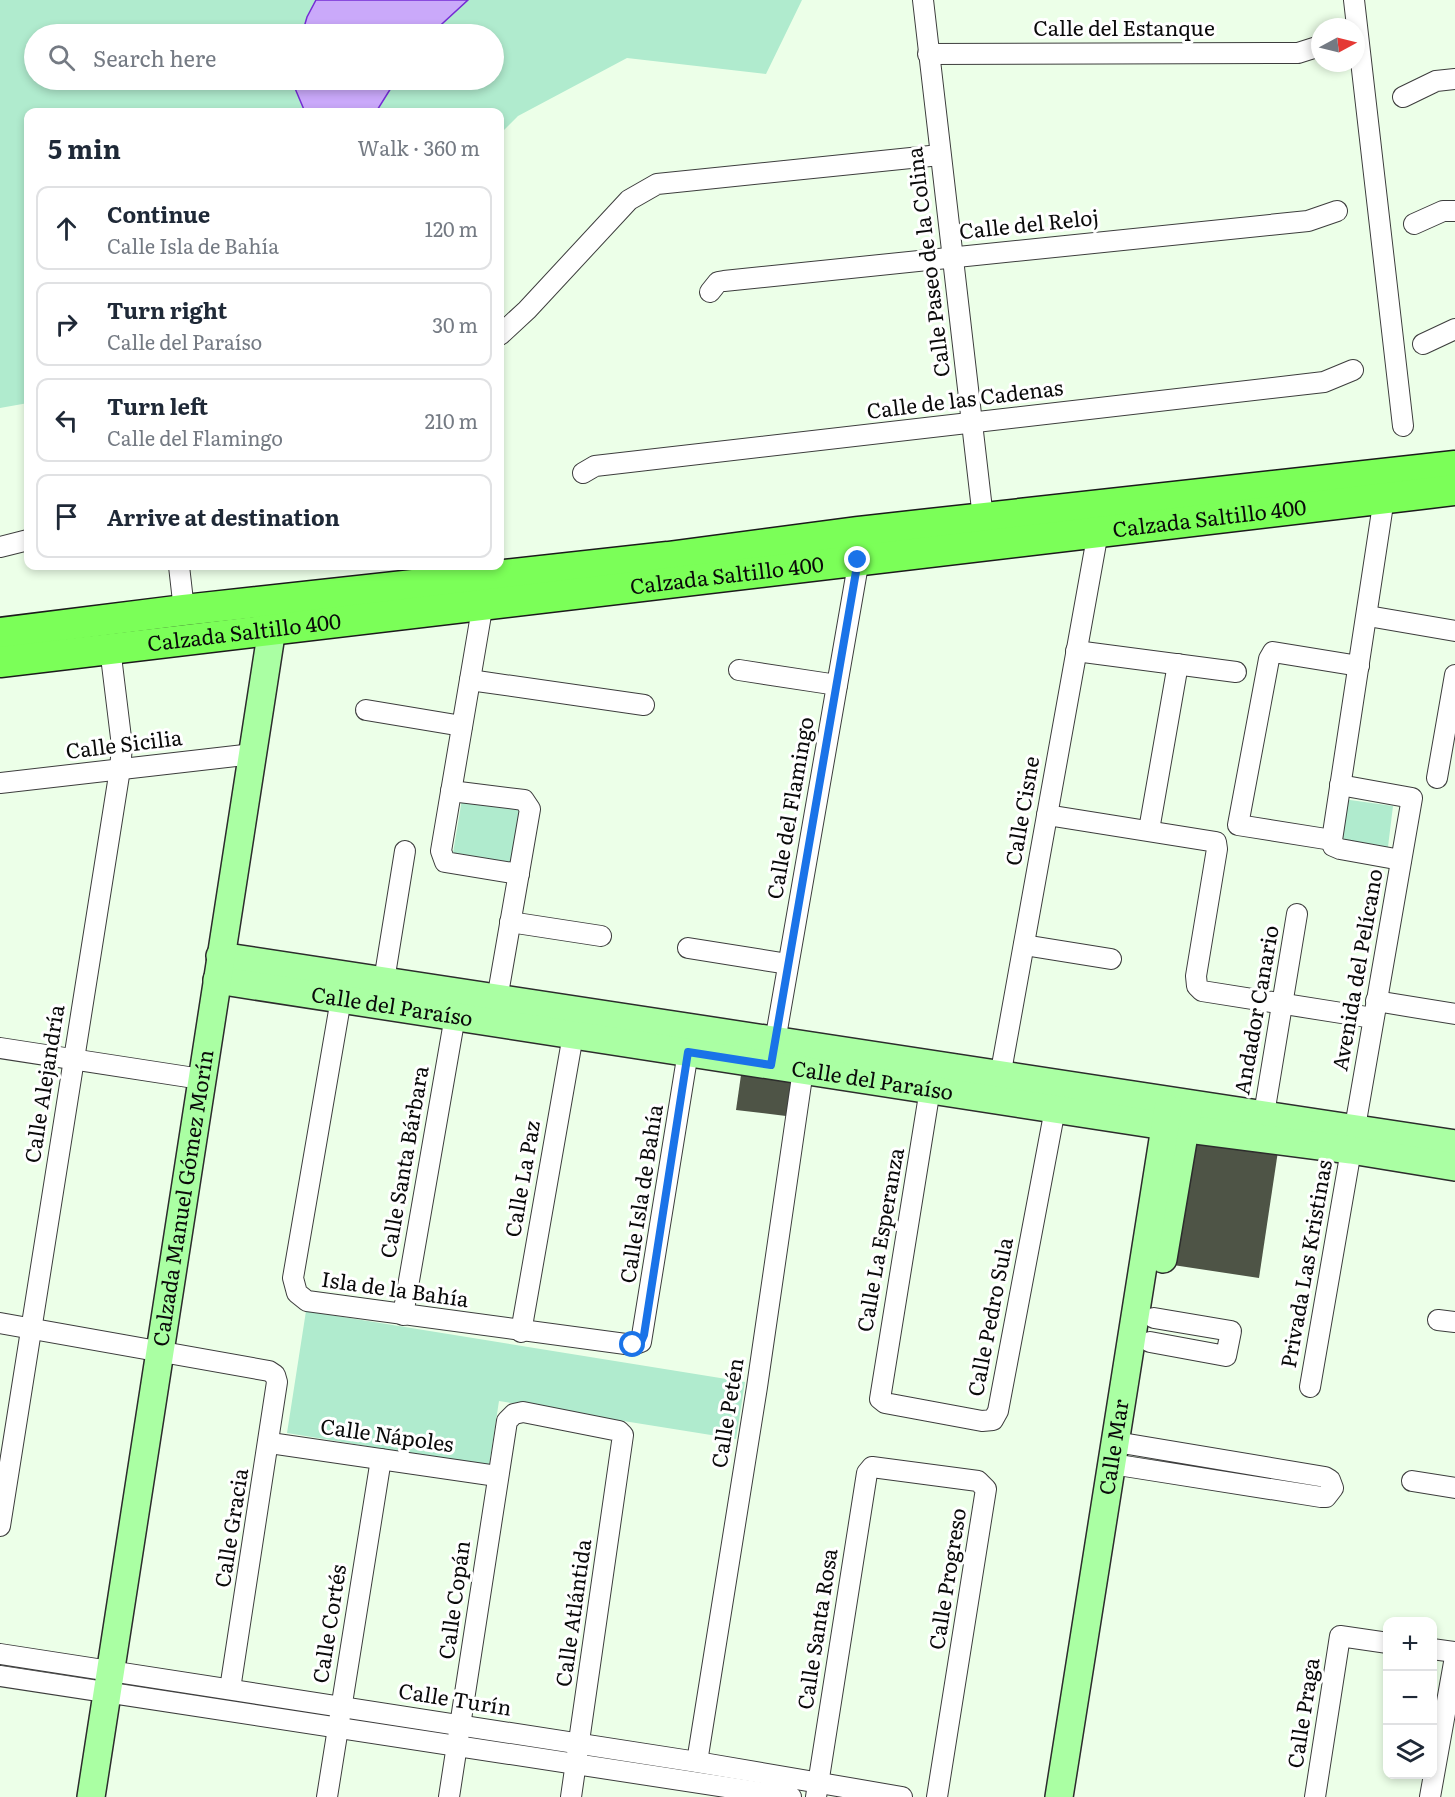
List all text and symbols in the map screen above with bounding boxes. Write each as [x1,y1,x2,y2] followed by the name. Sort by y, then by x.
[1033,11,1215,42] street label: Calle del Estanque
[1311,18,1365,72] north arrow
[24,24,504,90] search box
[45,41,78,74] icon: search
[93,41,216,74] text: Search here
[48,128,121,167] text: 5 min
[358,132,480,162] text: Walk · 360 m
[897,145,956,379] street label: Calle Paseo de la Colina
[107,197,210,230] text: Continue
[957,200,1100,245] street label: Calle del Reloj
[50,212,83,245] icon: ahead
[425,213,478,243] text: 120 m
[107,230,279,260] text: Calle Isla de Bahía
[107,293,227,326] text: Turn right
[50,308,83,341] icon: right
[432,309,478,339] text: 30 m
[107,326,262,356] text: Calle del Paraíso
[865,370,1065,425] street label: Calle de las Cadenas
[107,389,208,422] text: Turn left
[50,404,83,437] icon: left
[425,405,478,435] text: 210 m
[107,422,283,452] text: Calle del Flamingo
[1111,490,1308,543] street label: Calzada Saltillo 400
[50,500,83,533] icon: arrive
[107,500,340,533] text: Arrive at destination
[844,546,870,572] route end
[628,547,825,600] street label: Calzada Saltillo 400
[145,604,343,657] street label: Calzada Saltillo 400
[757,714,820,901] street label: Calle del Flamingo
[64,720,184,765] street label: Calle Sicilia
[996,753,1045,868] street label: Calle Cisne
[1322,866,1389,1073] street label: Avenida del Pelícano
[1224,922,1285,1097] street label: Andador Canario
[309,977,475,1032] street label: Calle del Paraíso
[15,1002,70,1165] street label: Calle Alejandría
[143,1047,220,1348] street label: Calzada Manuel Gómez Morín
[790,1051,956,1106] street label: Calle del Paraíso
[370,1062,435,1260] street label: Calle Santa Bárbara
[610,1101,669,1285] street label: Calle Isla de Bahía
[495,1118,546,1239] street label: Calle La Paz
[847,1144,910,1334] street label: Calle La Esperanza
[1271,1157,1338,1370] street label: Privada Las Kristinas
[958,1234,1019,1399] street label: Calle Pedro Sula
[320,1262,472,1313] street label: Isla de la Bahía
[619,1331,645,1357] route start
[702,1355,750,1470] street label: Calle Petén
[1089,1397,1135,1497] street label: Calle Mar
[319,1409,456,1458] street label: Calle Nápoles
[205,1465,254,1590] street label: Calle Gracia
[919,1505,972,1652] street label: Calle Progreso
[546,1536,597,1688] street label: Calle Atlántida
[429,1538,476,1661] street label: Calle Copán
[787,1545,844,1711] street label: Calle Santa Rosa
[303,1562,352,1685] street label: Calle Cortés
[1383,1617,1437,1779] map controls
[1383,1617,1437,1671] button: +
[1278,1654,1326,1770] street label: Calle Praga
[1383,1671,1437,1725] button: −
[397,1673,514,1722] street label: Calle Turín
[1383,1725,1437,1779] button: layers

